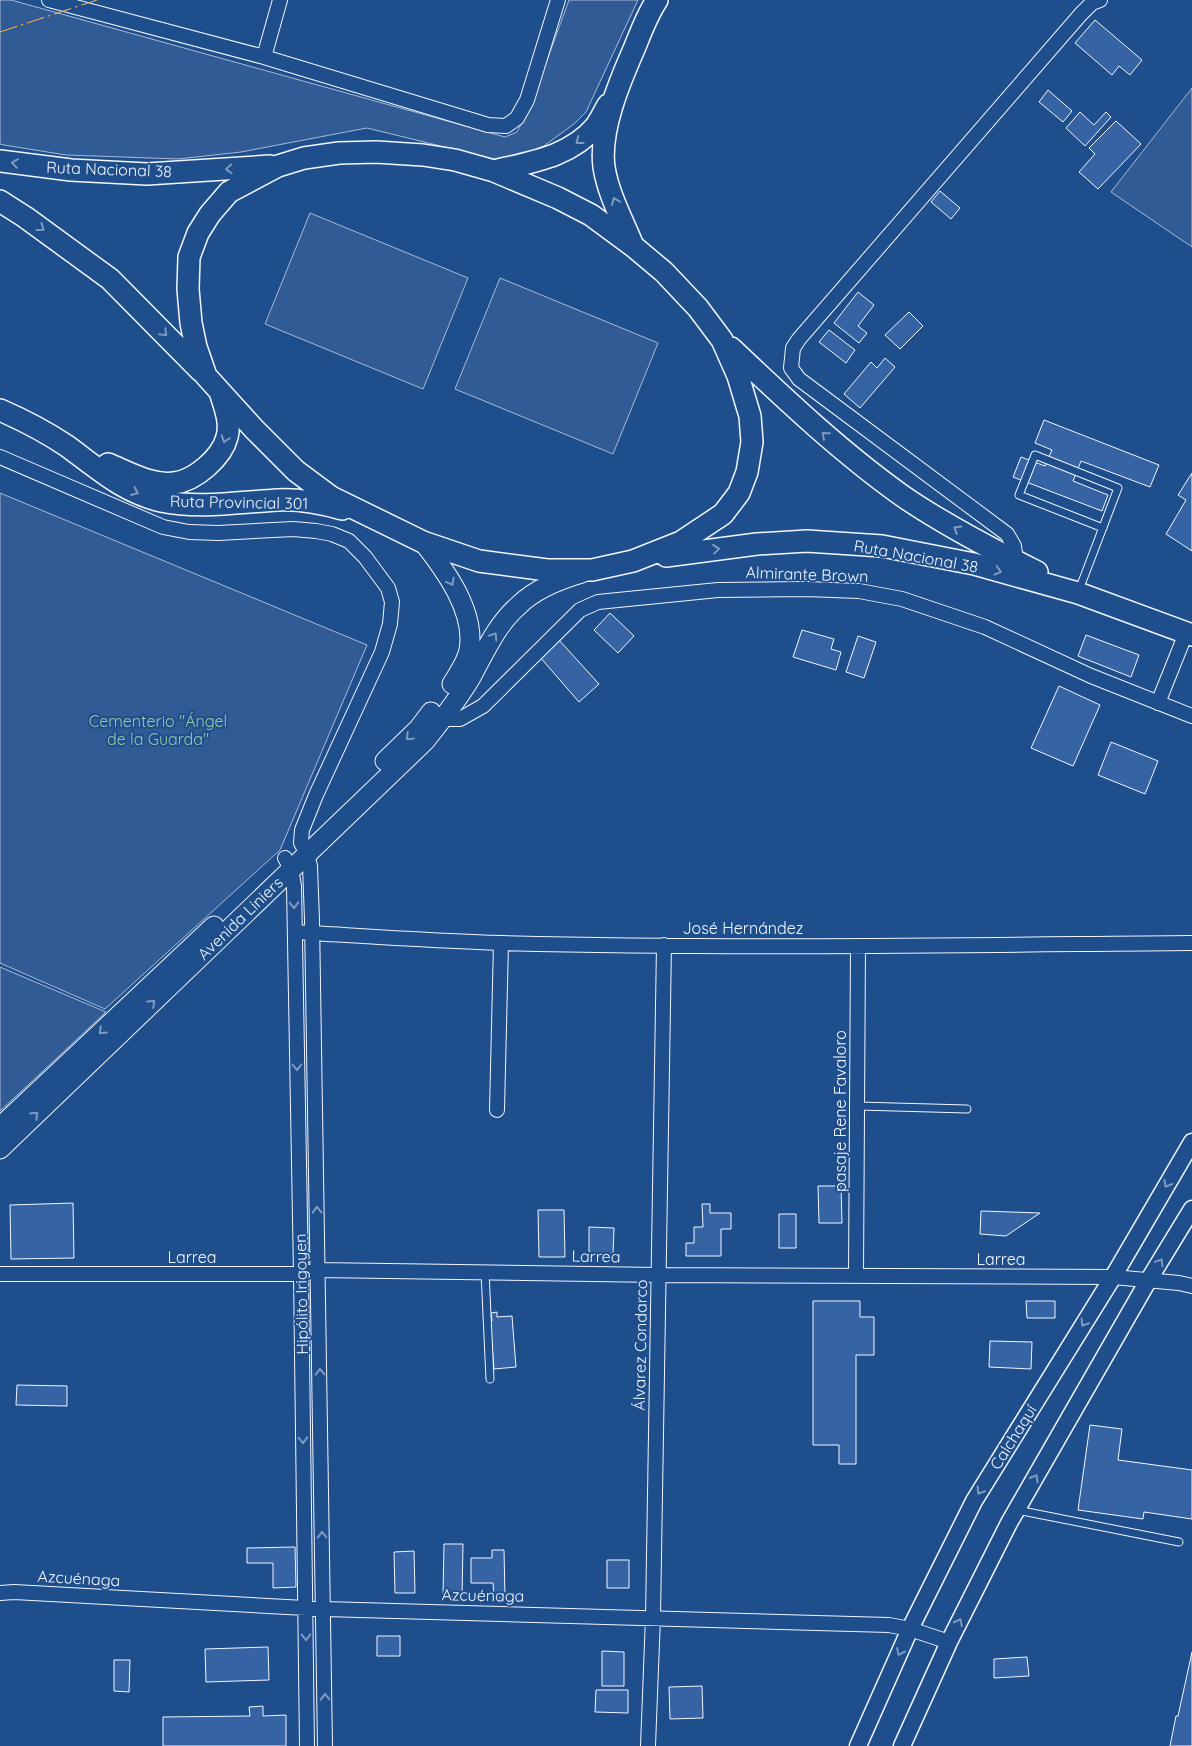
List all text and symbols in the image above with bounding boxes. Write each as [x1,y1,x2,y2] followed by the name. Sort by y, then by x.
[576,135,585,143] one-way arrow
[46,157,172,181] street label: Ruta Nacional 38
[10,158,19,168] one-way arrow
[225,163,233,174] one-way arrow
[611,197,621,206] one-way arrow
[35,222,45,231] one-way arrow
[158,327,167,336] one-way arrow
[822,432,831,441] one-way arrow
[221,435,231,443] one-way arrow
[131,486,139,496] one-way arrow
[170,491,308,513] street label: Ruta Provincial 301
[954,525,963,535] one-way arrow
[852,535,980,577] street label: Ruta Nacional 38
[712,544,720,554] one-way arrow
[745,562,869,586] street label: Almirante Brown
[994,565,1002,576] one-way arrow
[445,577,455,586] one-way arrow
[488,632,498,641] one-way arrow
[89,711,227,749] park label: Cementerio "Ángel de la Guarda"
[406,731,415,740] one-way arrow
[193,872,287,964] street label: Avenida Liniers
[289,902,299,909] one-way arrow
[682,918,804,938] street label: José Hernández
[147,1000,156,1009] one-way arrow
[99,1025,108,1034] one-way arrow
[830,1030,850,1192] street label: pasaje Rene Favaloro
[292,1064,303,1072] one-way arrow
[29,1112,38,1121] one-way arrow
[1164,1178,1174,1187] one-way arrow
[312,1206,322,1214] one-way arrow
[290,1233,312,1355] street label: Hipólito Irigoyen
[571,1246,621,1266] street label: Larrea
[168,1247,216,1267] street label: Larrea
[977,1249,1025,1269] street label: Larrea
[1153,1258,1163,1267] one-way arrow
[629,1279,651,1411] street label: Álvarez Condarco
[1081,1318,1091,1327] one-way arrow
[314,1368,325,1376] one-way arrow
[985,1400,1041,1473] street label: Calchaquí
[298,1436,308,1444] one-way arrow
[1029,1475,1039,1484] one-way arrow
[977,1485,986,1495] one-way arrow
[317,1531,328,1539] one-way arrow
[37,1566,121,1590] street label: Azcuénaga
[441,1584,525,1606] street label: Azcuénaga
[953,1618,963,1627] one-way arrow
[301,1634,311,1642] one-way arrow
[895,1647,906,1656] one-way arrow
[319,1693,330,1701] one-way arrow

